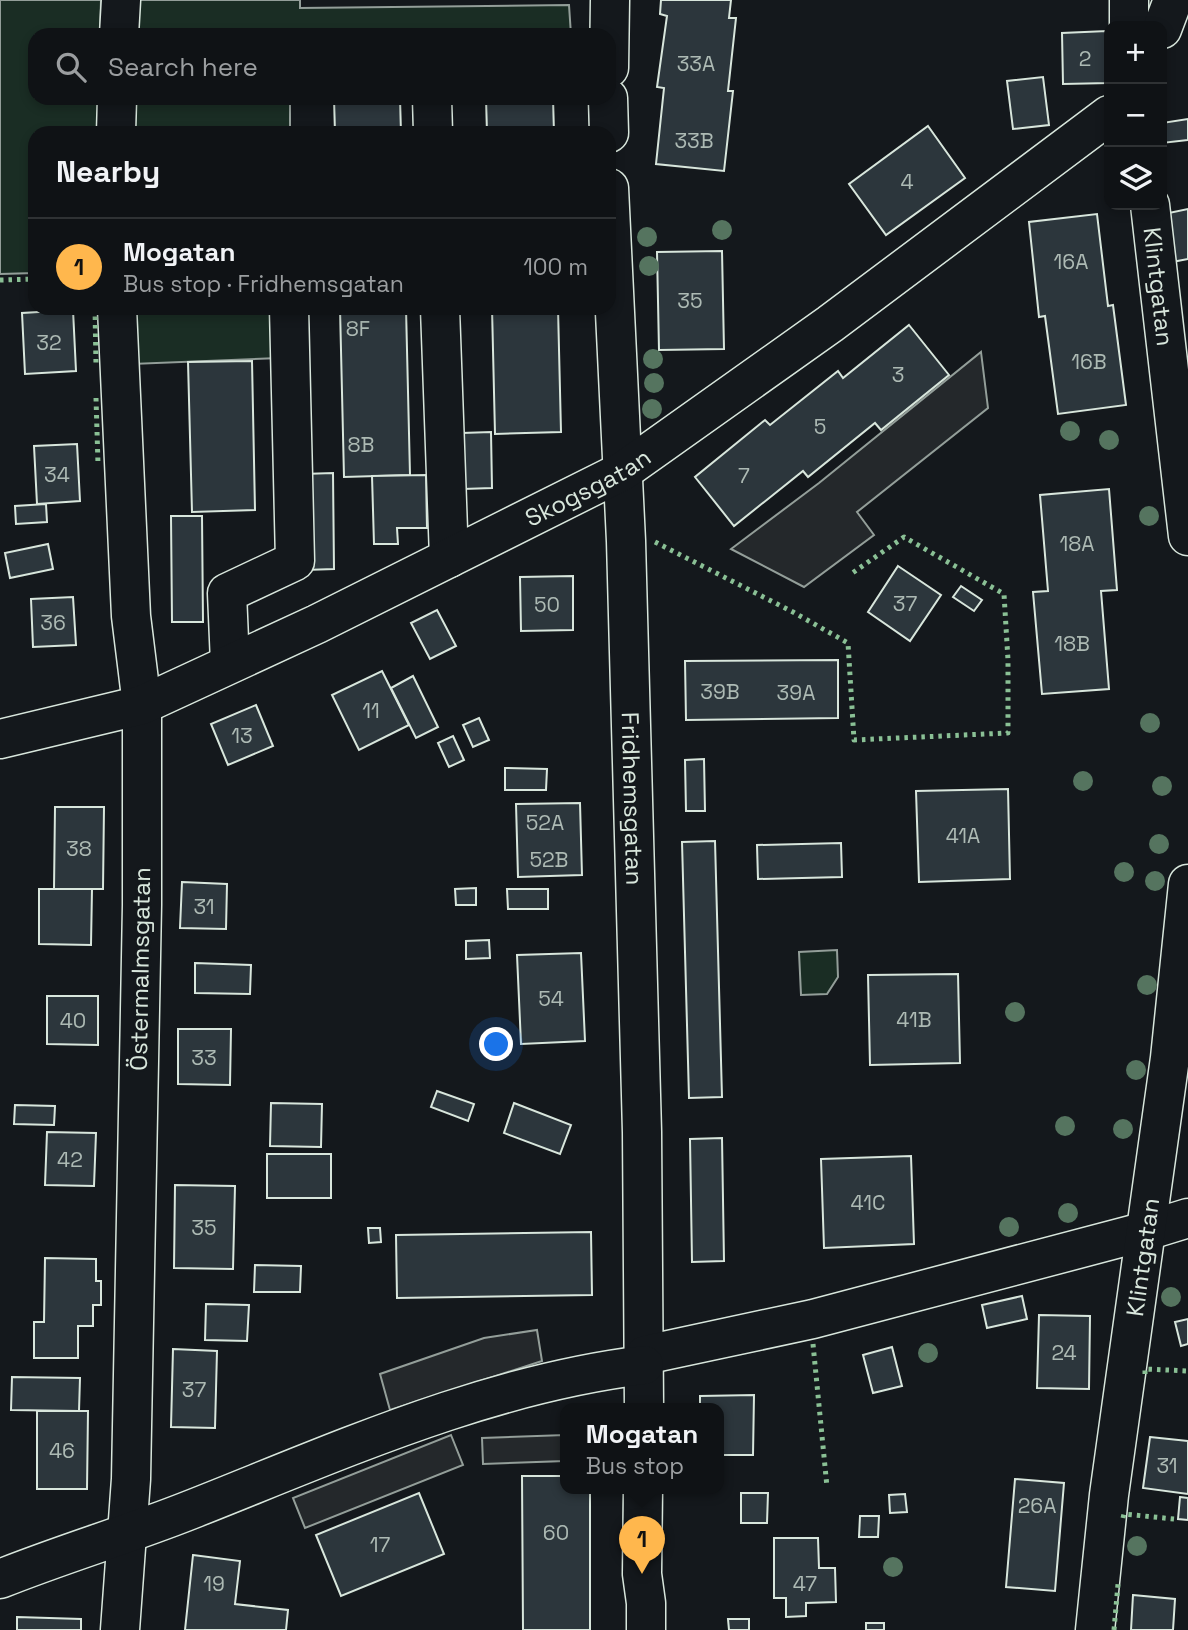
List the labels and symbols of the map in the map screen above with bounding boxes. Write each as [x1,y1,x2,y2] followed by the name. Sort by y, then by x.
[1079,45,1091,72] house number: 2
[677,50,715,77] house number: 33A
[674,127,714,154] house number: 33B
[900,168,914,195] house number: 4
[1137,225,1182,348] street label: Klintgatan
[1054,248,1088,275] house number: 16A
[677,287,703,314] house number: 35
[346,315,370,342] house number: 8F
[36,329,62,356] house number: 32
[1071,348,1107,375] house number: 16B
[892,361,904,388] house number: 3
[814,413,826,440] house number: 5
[348,431,374,458] house number: 8B
[520,441,656,533] street label: Skogsgatan
[44,461,70,488] house number: 34
[738,462,750,489] house number: 7
[1059,530,1095,557] house number: 18A
[893,590,917,617] house number: 37
[534,591,560,618] house number: 50
[40,609,66,636] house number: 36
[1054,630,1090,657] house number: 18B
[700,678,740,705] house number: 39B
[777,679,815,706] house number: 39A
[362,697,380,724] house number: 11
[615,711,651,886] street label: Fridhemsgatan
[231,722,253,749] house number: 13
[526,809,564,836] house number: 52A
[946,822,980,849] house number: 41A
[66,835,92,862] house number: 38
[530,846,568,873] house number: 52B
[123,867,157,1071] street label: Östermalmsgatan
[193,893,215,920] house number: 31
[538,985,564,1012] house number: 54
[896,1006,932,1033] house number: 41B
[60,1007,86,1034] house number: 40
[479,1027,513,1061] your location
[191,1044,217,1071] house number: 33
[57,1146,83,1173] house number: 42
[851,1189,885,1216] house number: 41C
[1119,1196,1166,1318] street label: Klintgatan
[191,1214,217,1241] house number: 35
[1051,1339,1077,1366] house number: 24
[182,1376,206,1403] house number: 37
[49,1437,75,1464] house number: 46
[1156,1452,1178,1479] house number: 31
[1018,1492,1056,1519] house number: 26A
[619,1516,665,1574] pin: 1
[543,1519,569,1546] house number: 60
[370,1531,390,1558] house number: 17
[203,1570,225,1597] house number: 19
[793,1570,817,1597] house number: 47

